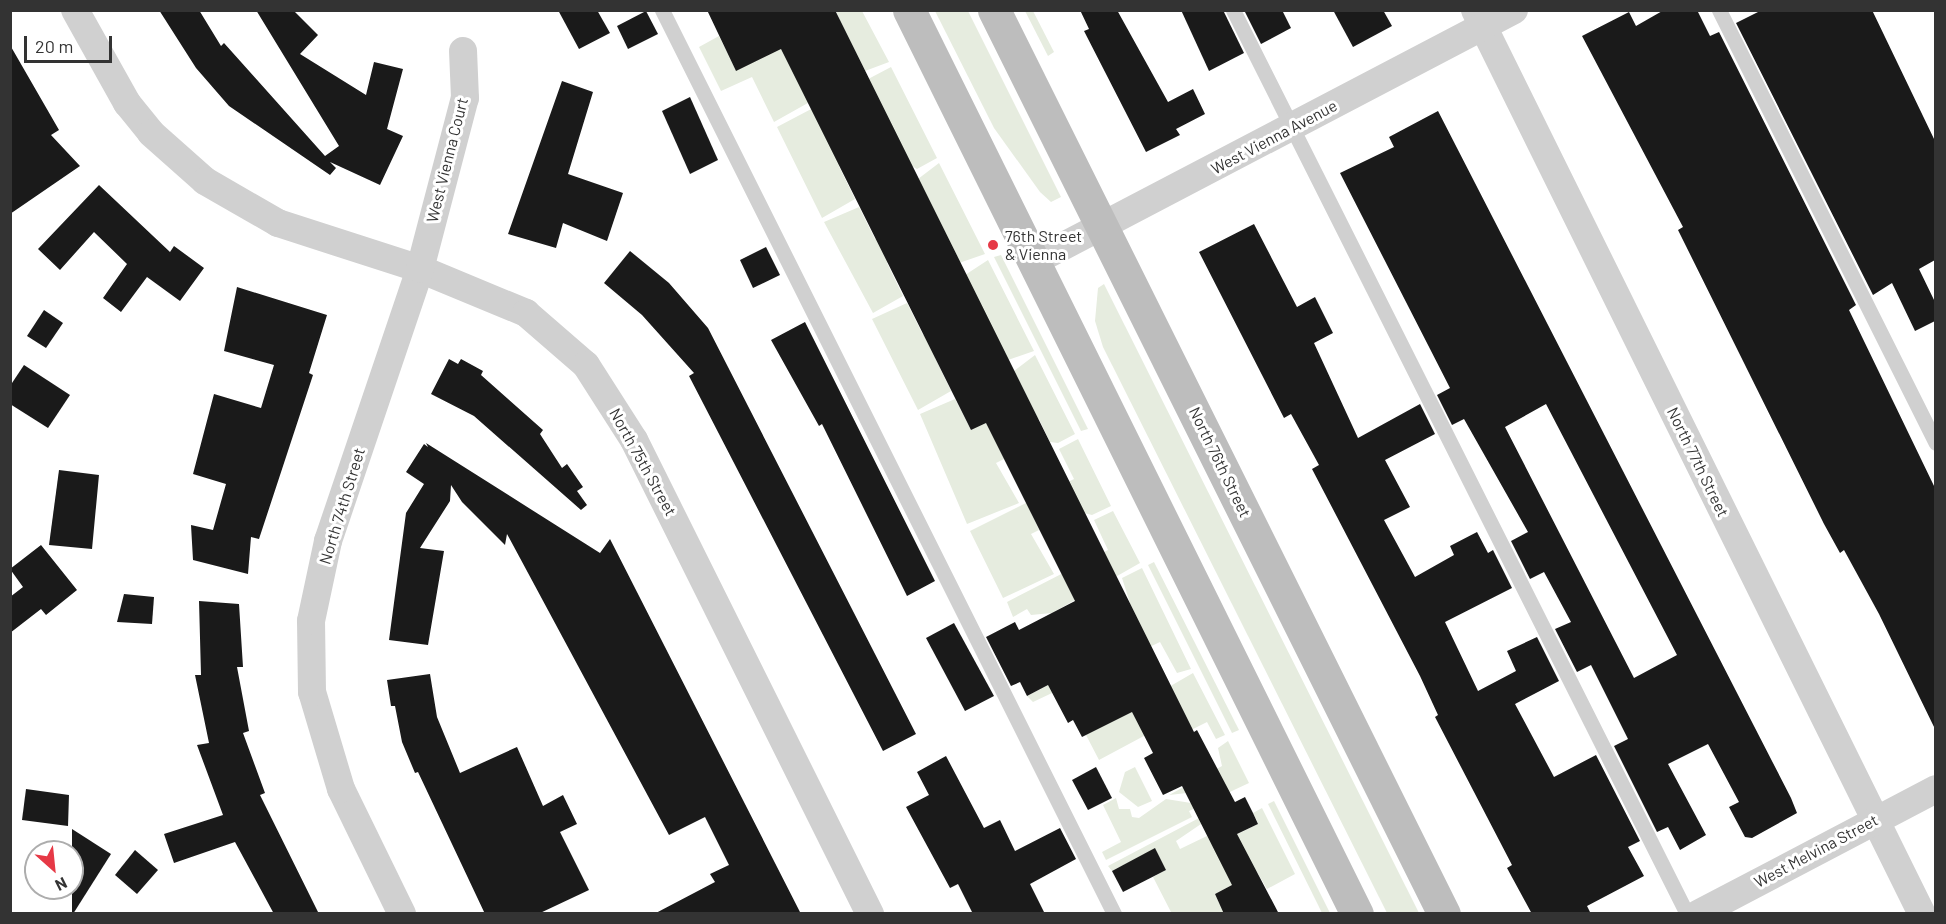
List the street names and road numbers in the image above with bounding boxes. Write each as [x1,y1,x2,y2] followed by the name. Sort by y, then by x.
[422,96,472,224] street label: West Vienna Court
[1208,96,1340,178] street label: West Vienna Avenue
[1185,404,1255,520] street label: North 76th Street
[1663,404,1733,520] street label: North 77th Street
[605,405,681,519] street label: North 75th Street
[315,445,369,567] street label: North 74th Street
[1751,810,1881,892] street label: West Melvina Street

